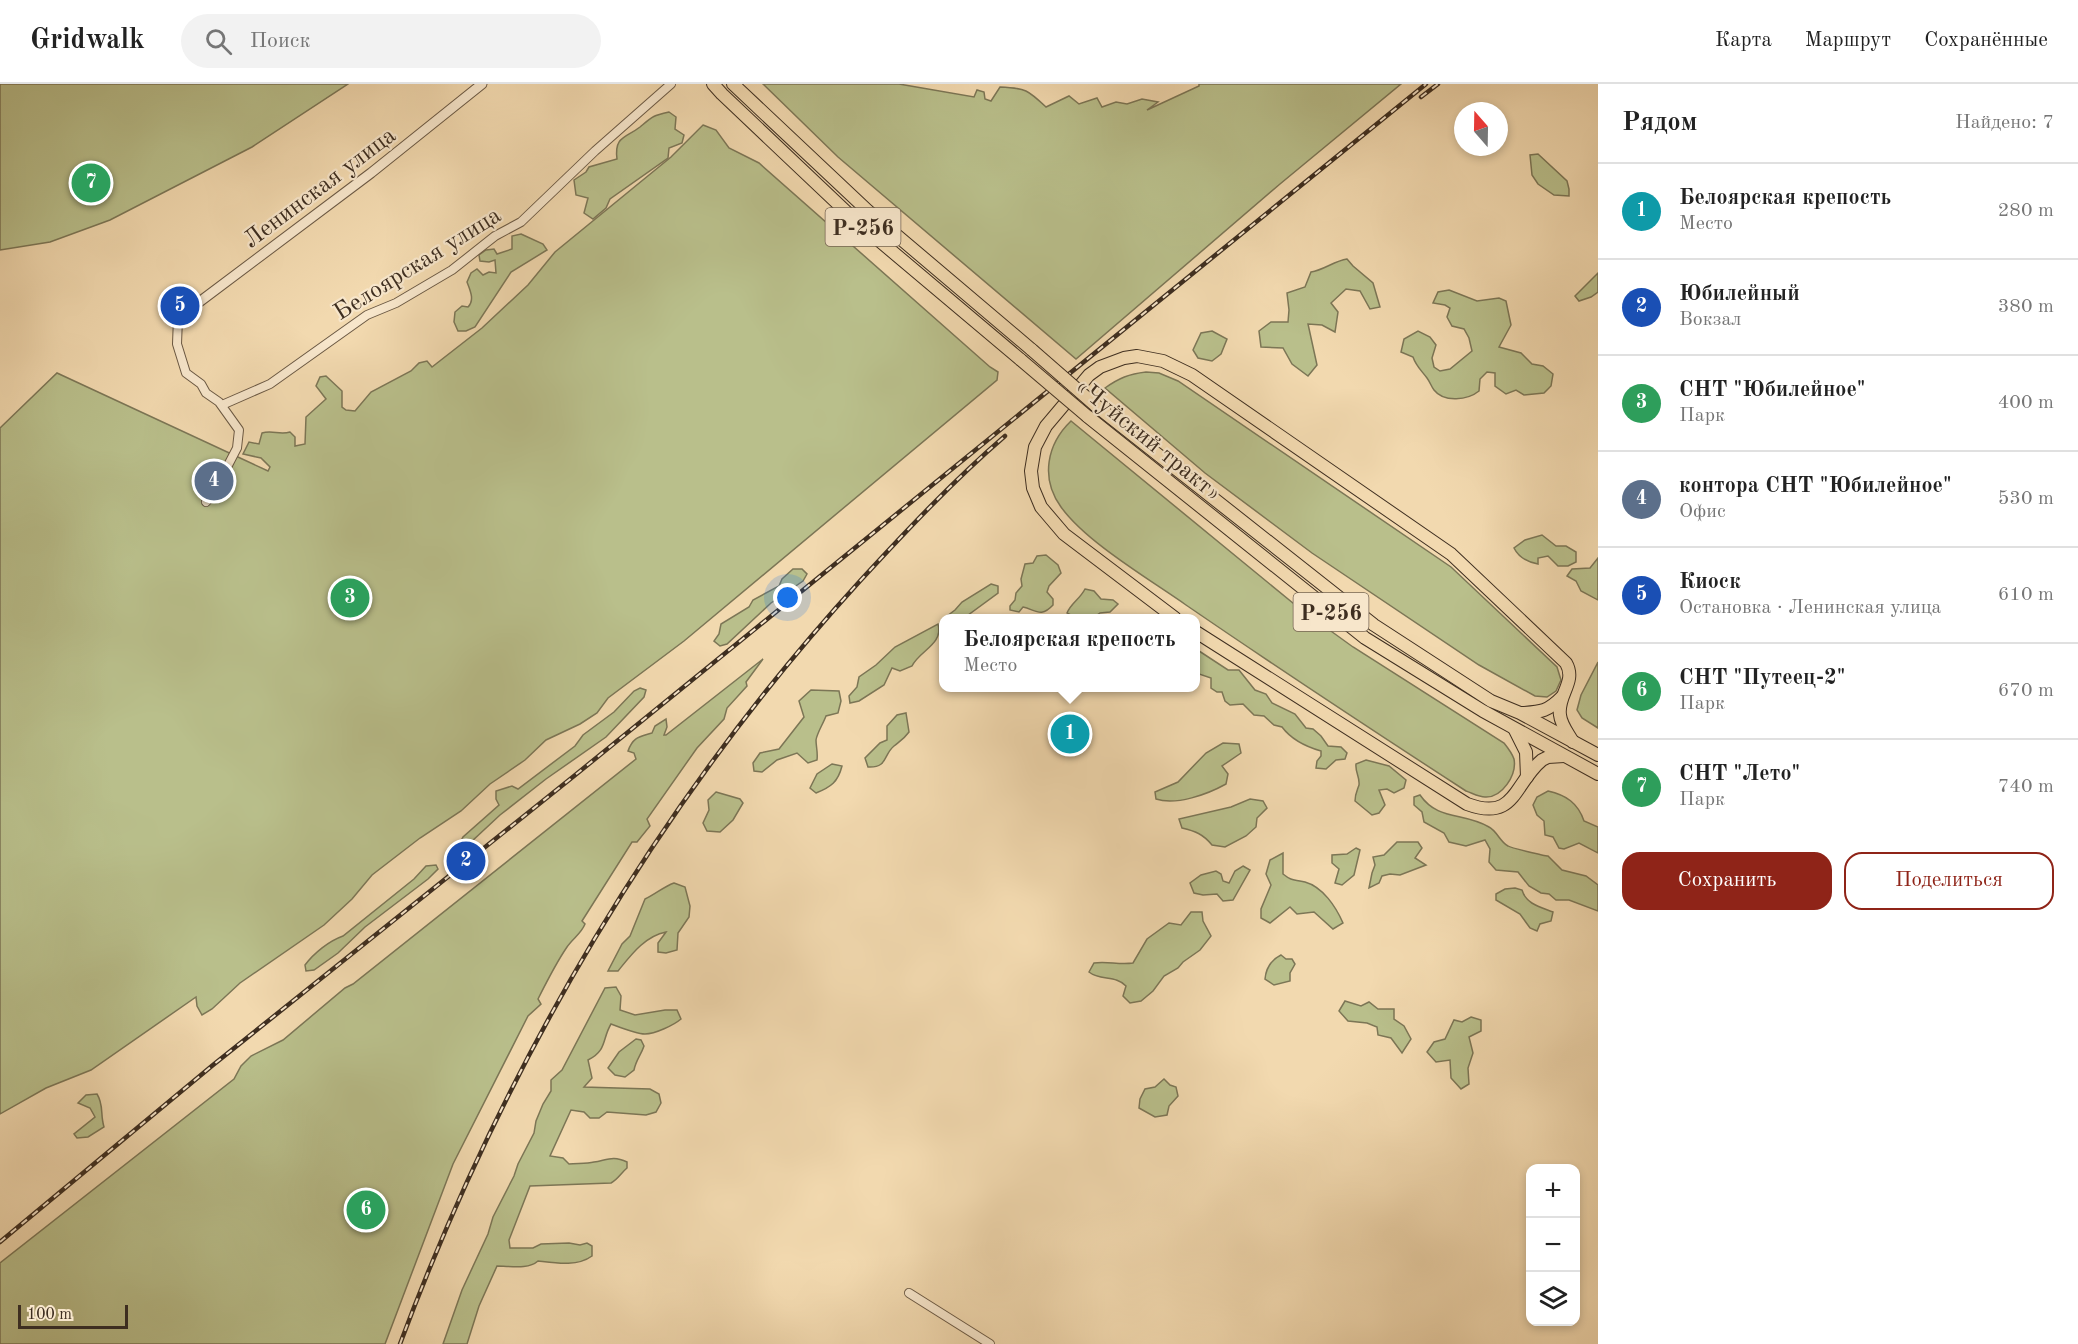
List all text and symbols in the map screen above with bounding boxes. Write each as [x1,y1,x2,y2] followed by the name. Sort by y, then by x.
[181,14,601,68] search box
[202,25,235,58] icon: search
[30,27,145,55] text: Gridwalk
[250,30,310,52] text: Поиск
[1715,30,1772,51] text: Карта
[1805,30,1891,51] text: Маршрут
[1924,30,2048,51] text: Сохранённые
[1454,102,1508,156] north arrow
[1622,110,1697,136] text: Рядом
[1955,113,2054,133] text: Найдено: 7
[240,124,401,254] street label: Ленинская улица
[72,160,110,206] pin: 7
[1679,187,1891,209] text: Белоярская крепость
[1636,201,1647,221] text: 1
[1998,201,2054,221] text: 280 m
[330,204,506,326] street label: Белоярская улица
[826,208,900,246] road number: Р-256
[1679,214,1733,234] text: Место
[1679,283,1800,305] text: Юбилейный
[160,284,200,328] pin: 5
[1636,297,1647,317] text: 2
[1998,297,2054,317] text: 380 m
[1679,310,1741,330] text: Вокзал
[1070,374,1225,507] street label: «Чуйский тракт»
[1679,379,1865,401] text: СНТ "Юбилейное"
[1636,393,1647,413] text: 3
[1998,393,2054,413] text: 400 m
[1679,406,1725,426] text: Парк
[194,458,234,504] pin: 4
[1679,475,1952,497] text: контора СНТ "Юбилейное"
[1636,489,1647,509] text: 4
[1998,489,2054,509] text: 530 m
[1679,502,1726,522] text: Офис
[1679,571,1741,593] text: Киоск
[330,576,370,620] pin: 3
[773,583,802,612] your location
[1636,585,1647,605] text: 5
[1998,585,2054,605] text: 610 m
[1294,593,1368,631] road number: Р-256
[1679,598,1941,618] text: Остановка · Ленинская улица
[939,614,1200,692] popup
[963,629,1176,651] text: Белоярская крепость
[963,656,1017,676] text: Место
[1679,667,1846,689] text: СНТ "Путеец-2"
[1636,681,1647,701] text: 6
[1998,681,2054,701] text: 670 m
[1679,694,1725,714] text: Парк
[1050,712,1090,756] pin: 1
[1679,763,1800,785] text: СНТ "Лето"
[1636,777,1647,797] text: 7
[1998,777,2054,797] text: 740 m
[1679,790,1725,810] text: Парк
[446,838,486,884] pin: 2
[1622,852,1832,910] button: Сохранить
[1844,852,2054,910] button: Поделиться
[1526,1164,1580,1326] map controls
[1526,1164,1580,1218] button: +
[346,1188,386,1232] pin: 6
[1526,1218,1580,1272] button: −
[1526,1272,1580,1326] button: layers
[18,1302,128,1330] scale bar
[27,1307,72,1323] text: 100 m

